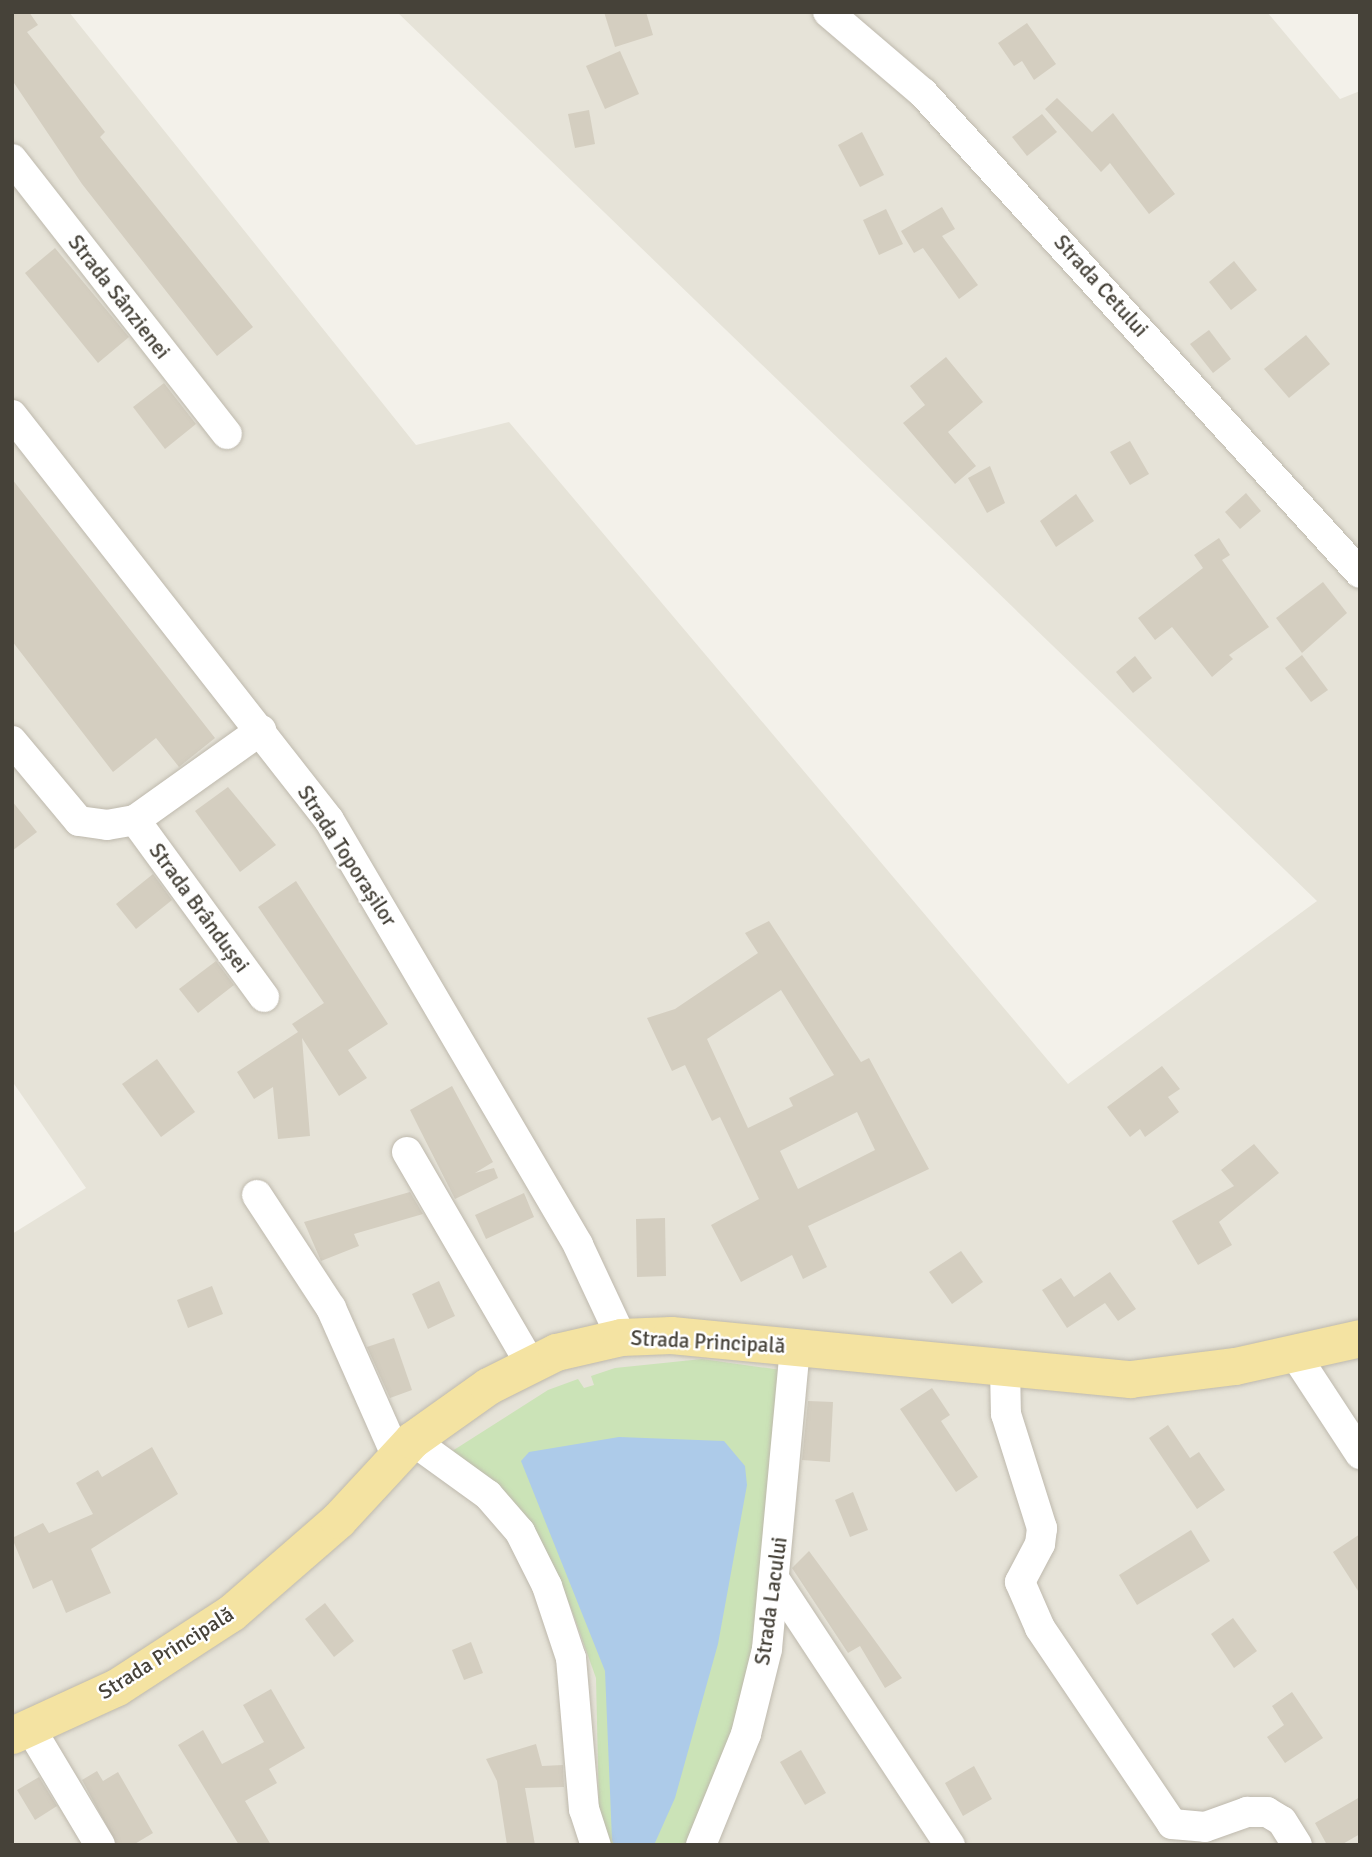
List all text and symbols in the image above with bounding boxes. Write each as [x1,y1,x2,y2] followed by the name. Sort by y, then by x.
[63,230,175,364] street label: Strada Sânzienei
[1049,230,1153,342] street label: Strada Cetului
[292,781,402,931] street label: Strada Toporașilor
[144,838,254,978] street label: Strada Brândușei
[630,1325,786,1359] street label: Strada Principală
[750,1535,792,1667] street label: Strada Lacului
[94,1601,238,1705] street label: Strada Principală

